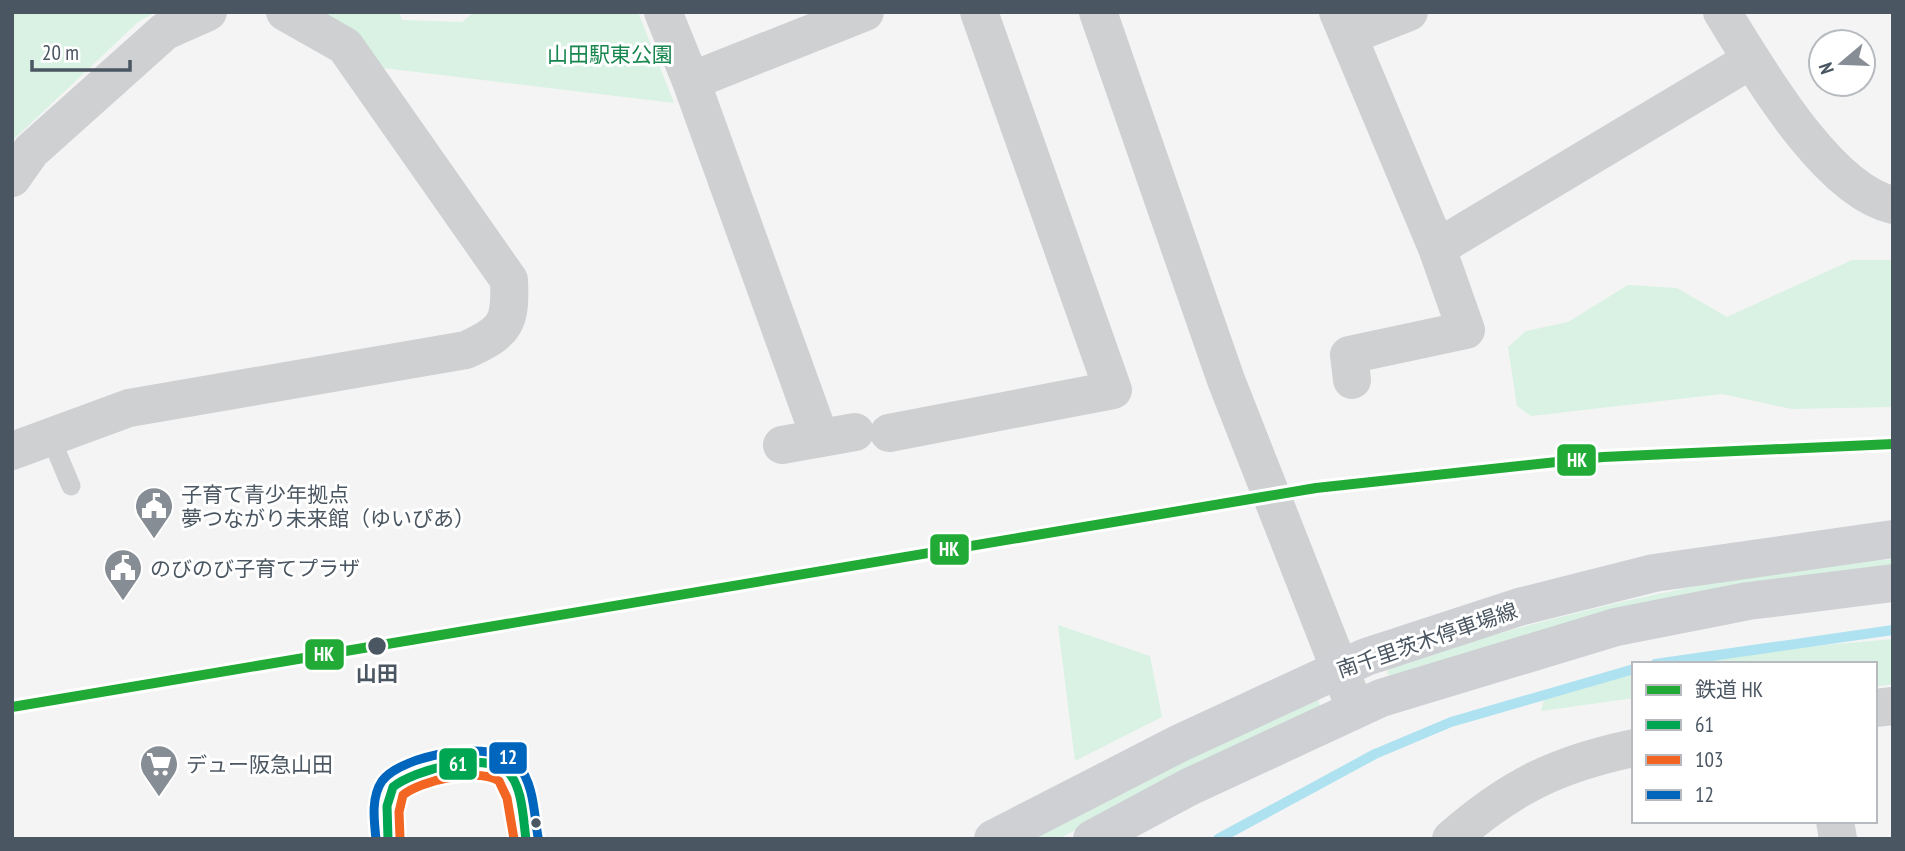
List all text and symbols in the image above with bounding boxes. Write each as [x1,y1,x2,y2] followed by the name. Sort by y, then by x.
[32,28,130,72] scale bar
[1807,28,1877,98] north arrow
[42,39,79,66] text: 20 m
[547,41,673,68] park label: 山田駅東公園
[1813,60,1839,77] text: N
[1556,443,1597,477] line badge: HK
[1567,448,1587,472] text: HK
[181,481,475,532] place label: 子育て青少年拠点 夢つながり未来館（ゆいぴあ）
[133,485,175,540] public building icon: 子育て青少年拠点 夢つながり未来館（ゆいぴあ）
[929,533,970,566] line badge: HK
[939,537,959,561] text: HK
[102,547,144,602] public building icon: のびのび子育てプラザ
[150,555,360,582] place label: のびのび子育てプラザ
[1333,596,1521,684] street label: 南千里茨木停車場線
[366,635,388,657] marker: 山田
[304,638,345,671] line badge: HK
[314,642,334,666] text: HK
[356,660,398,687] place label: 山田
[1632,662,1877,823] legend
[1695,676,1763,703] text: 鉄道 HK
[1695,711,1714,738] text: 61
[488,741,528,775] line badge: 12
[138,743,180,798] supermarket icon: デュー阪急山田
[499,745,517,769] text: 12
[1695,746,1723,773] text: 103
[438,747,478,781] line badge: 61
[186,751,333,778] place label: デュー阪急山田
[449,752,467,776] text: 61
[1695,781,1714,808] text: 12
[529,816,543,830] unlabelled marker

